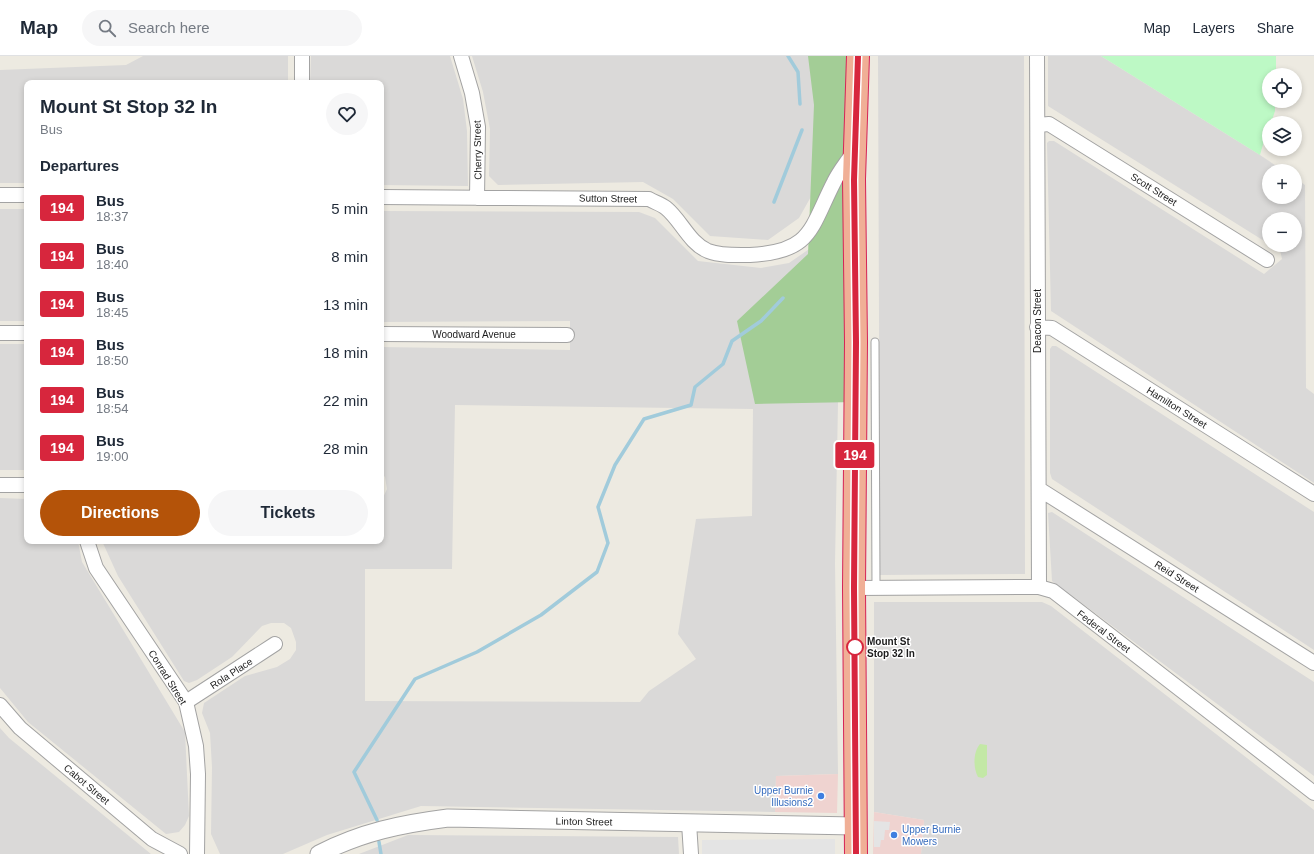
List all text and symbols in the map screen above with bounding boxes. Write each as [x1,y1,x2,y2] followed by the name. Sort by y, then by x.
[82,10,362,46] search box
[20,17,58,38] text: Map
[96,17,118,39] icon: search
[128,19,210,36] text: Search here
[1143,20,1171,36] text: Map
[1193,20,1235,36] text: Layers
[1257,20,1294,36] text: Share
[1262,68,1302,252] map controls
[1262,68,1302,108] button: locate
[326,93,368,135] button: heart
[40,96,217,117] text: Mount St Stop 32 In
[1262,116,1302,156] button: layers
[471,120,484,180] street label: Cherry Street
[40,122,62,137] text: Bus
[40,157,119,174] text: Departures
[1262,164,1302,204] button: +
[1129,171,1179,208] street label: Scott Street
[96,192,124,209] text: Bus
[579,192,637,205] street label: Sutton Street
[50,200,74,216] text: 194
[331,200,368,217] text: 5 min
[96,209,129,224] text: 18:37
[1262,212,1302,252] button: −
[96,240,124,257] text: Bus
[50,248,74,264] text: 194
[331,248,368,265] text: 8 min
[96,257,129,272] text: 18:40
[96,288,124,305] text: Bus
[1032,289,1043,353] street label: Deacon Street
[50,296,74,312] text: 194
[323,296,368,313] text: 13 min
[96,305,129,320] text: 18:45
[432,329,516,340] street label: Woodward Avenue
[96,336,124,353] text: Bus
[50,344,74,360] text: 194
[323,344,368,361] text: 18 min
[96,353,129,368] text: 18:50
[96,384,124,401] text: Bus
[1145,384,1209,430] street label: Hamilton Street
[50,392,74,408] text: 194
[323,392,368,409] text: 22 min
[96,401,129,416] text: 18:54
[96,432,124,449] text: Bus
[50,440,74,456] text: 194
[323,440,368,457] text: 28 min
[832,442,878,468] line badge: 194
[843,447,867,463] text: 194
[96,449,129,464] text: 19:00
[40,490,200,536] button: Directions
[208,490,368,536] button: Tickets
[1153,559,1201,594] street label: Reid Street
[1075,608,1132,655] street label: Federal Street
[867,636,915,659] place label: Mount St Stop 32 In
[846,638,864,656] marker: Mount St Stop 32 In
[146,648,189,707] street label: Conrad Street
[208,655,255,691] street label: Rola Place
[62,762,112,807] street label: Cabot Street
[754,785,813,808] place label: Upper Burnie Illusions2
[816,791,826,801] marker: Upper Burnie Illusions2
[556,816,613,827] street label: Linton Street
[902,824,961,847] place label: Upper Burnie Mowers
[889,830,899,840] marker: Upper Burnie Mowers

